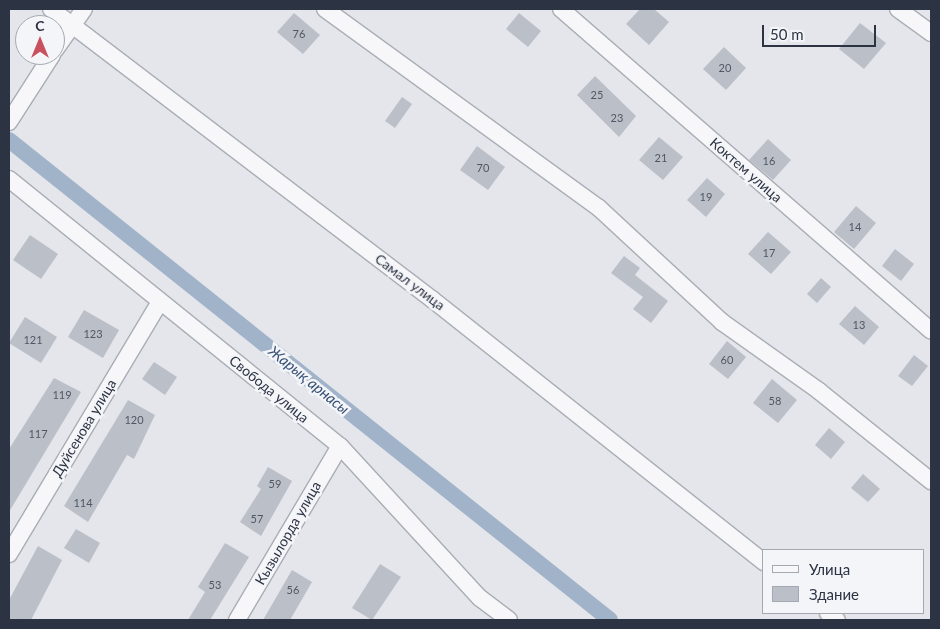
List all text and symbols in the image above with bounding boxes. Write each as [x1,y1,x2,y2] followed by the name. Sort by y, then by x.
[15,15,65,65] north arrow
[765,15,879,47] scale bar
[35,17,45,34] text: С
[770,25,804,43] text: 50 m
[293,27,305,41] house number: 76
[719,61,731,75] house number: 20
[591,88,603,102] house number: 25
[611,111,623,125] house number: 23
[707,134,785,206] street label: Коктем улица
[655,151,667,165] house number: 21
[763,154,775,168] house number: 16
[477,161,489,175] house number: 70
[700,190,712,204] house number: 19
[849,220,861,234] house number: 14
[763,246,775,260] house number: 17
[372,250,448,314] street label: Самал улица
[853,318,865,332] house number: 13
[83,327,103,341] house number: 123
[23,333,43,347] house number: 121
[265,342,353,418] water label: Жарық арнасы
[226,352,312,426] street label: Свобода улица
[721,353,733,367] house number: 60
[48,376,120,480] street label: Дуйсенова улица
[52,388,72,402] house number: 119
[769,394,781,408] house number: 58
[124,413,144,427] house number: 120
[28,427,48,441] house number: 117
[269,477,281,491] house number: 59
[251,478,325,588] street label: Кызылорда улица
[73,496,93,510] house number: 114
[251,512,263,526] house number: 57
[762,549,925,614] legend
[809,560,850,578] text: Улица
[209,578,221,592] house number: 53
[287,583,299,597] house number: 56
[809,585,859,603] text: Здание

